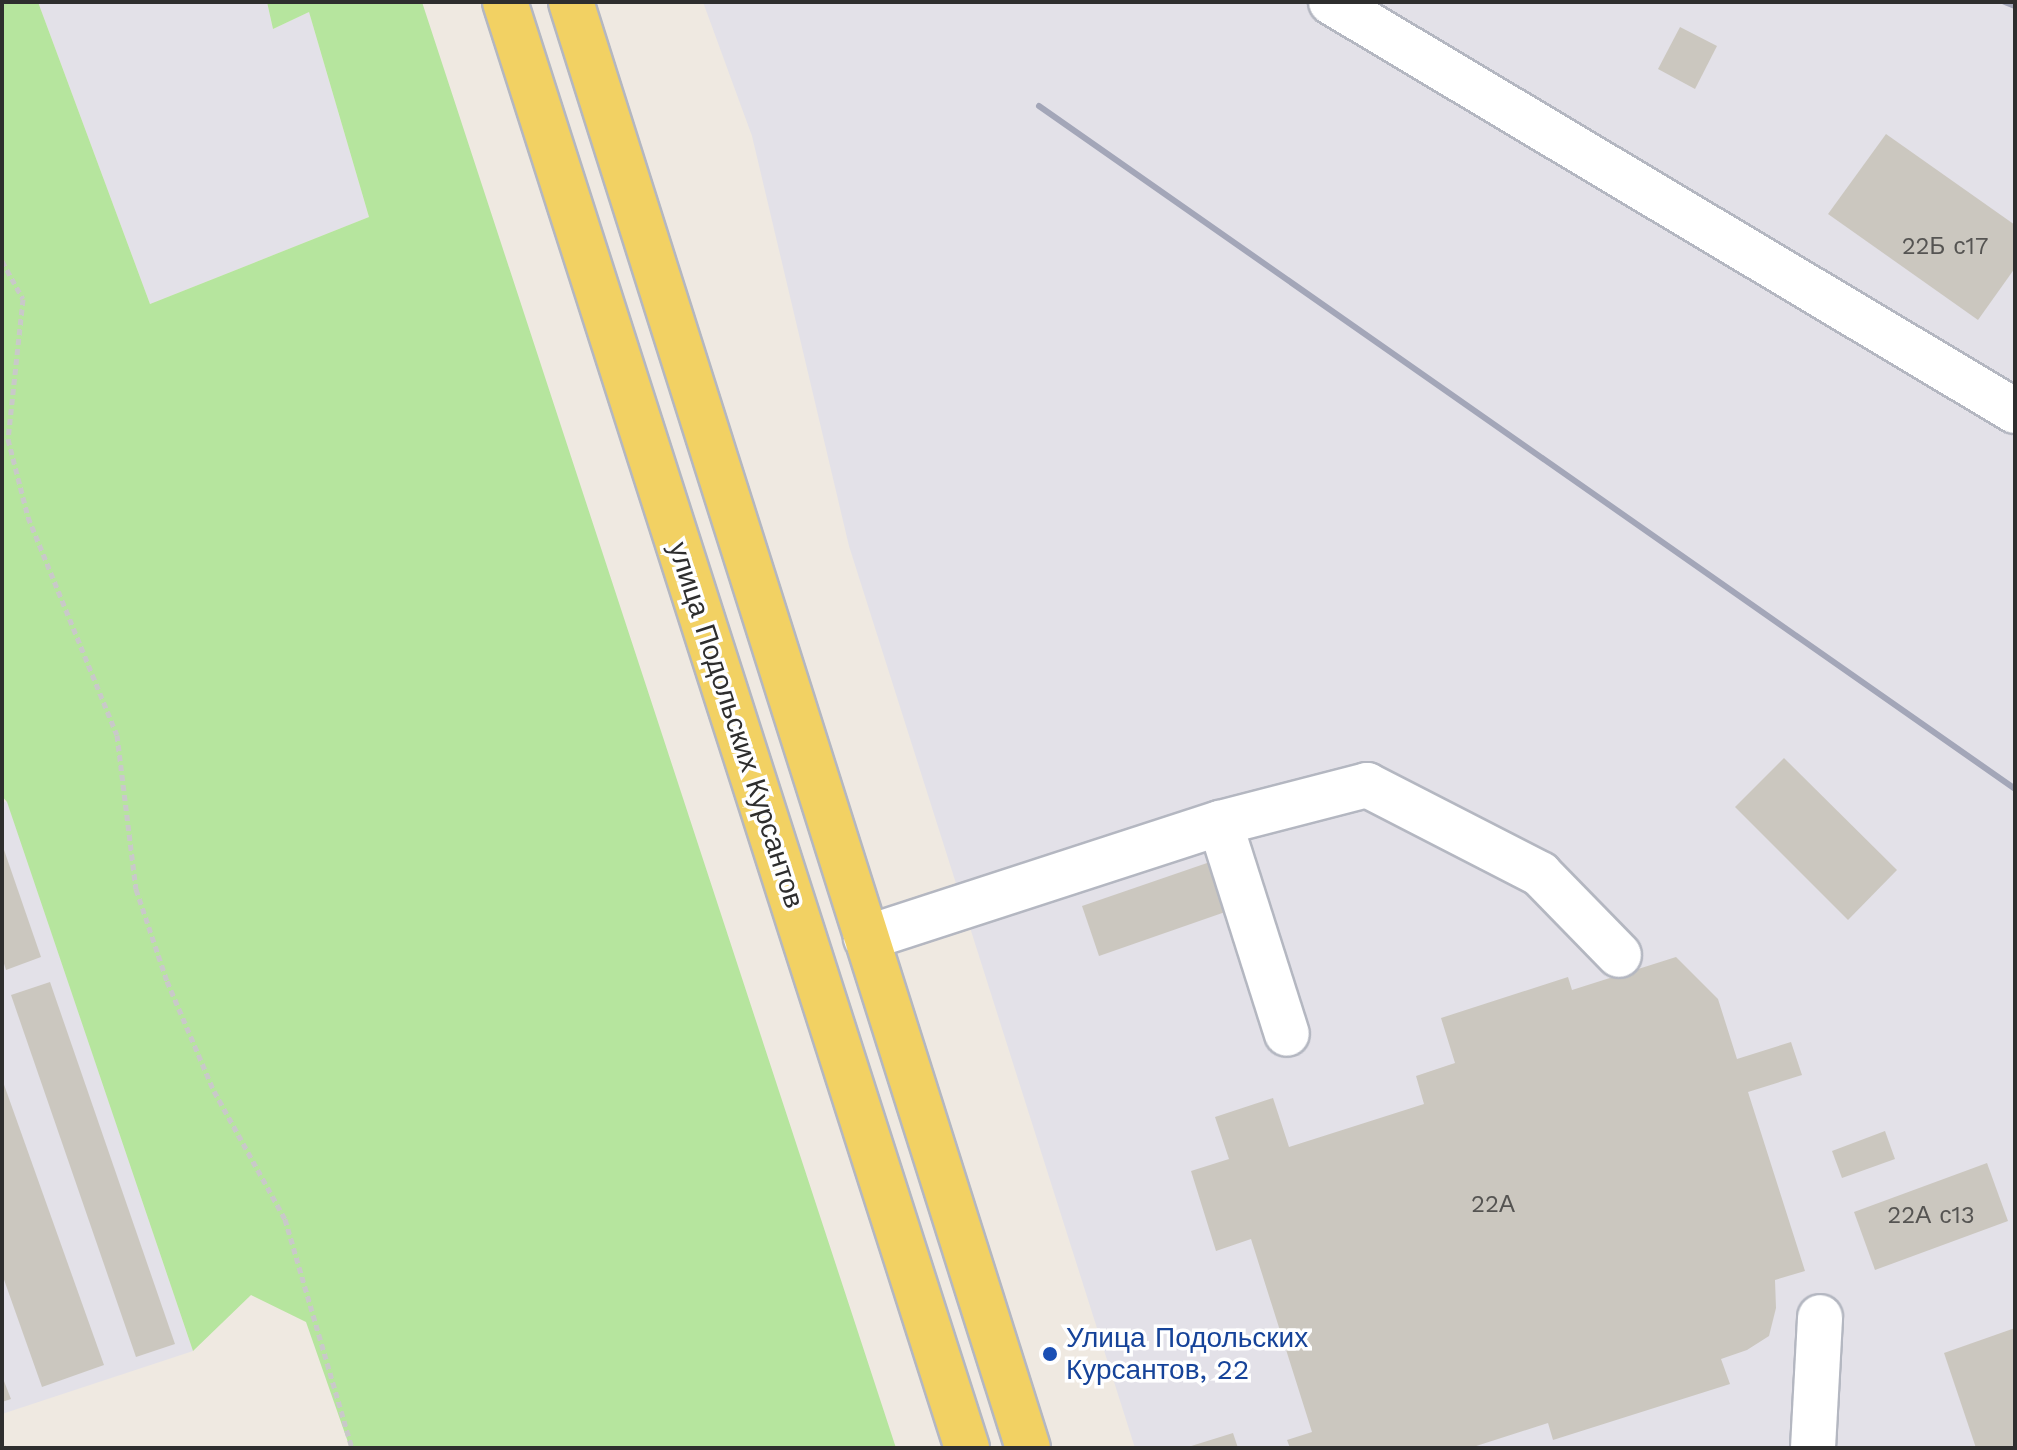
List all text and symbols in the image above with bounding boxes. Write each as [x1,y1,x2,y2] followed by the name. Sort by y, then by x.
[1902,233,1988,261] house number: 22Б с17
[661,538,811,912] street label: улица Подольских Курсантов
[1471,1191,1515,1219] house number: 22А
[1887,1202,1975,1230] house number: 22А с13
[1066,1321,1308,1387] place label: Улица Подольских Курсантов, 22
[1041,1345,1059,1363] marker: Улица Подольских Курсантов, 22

